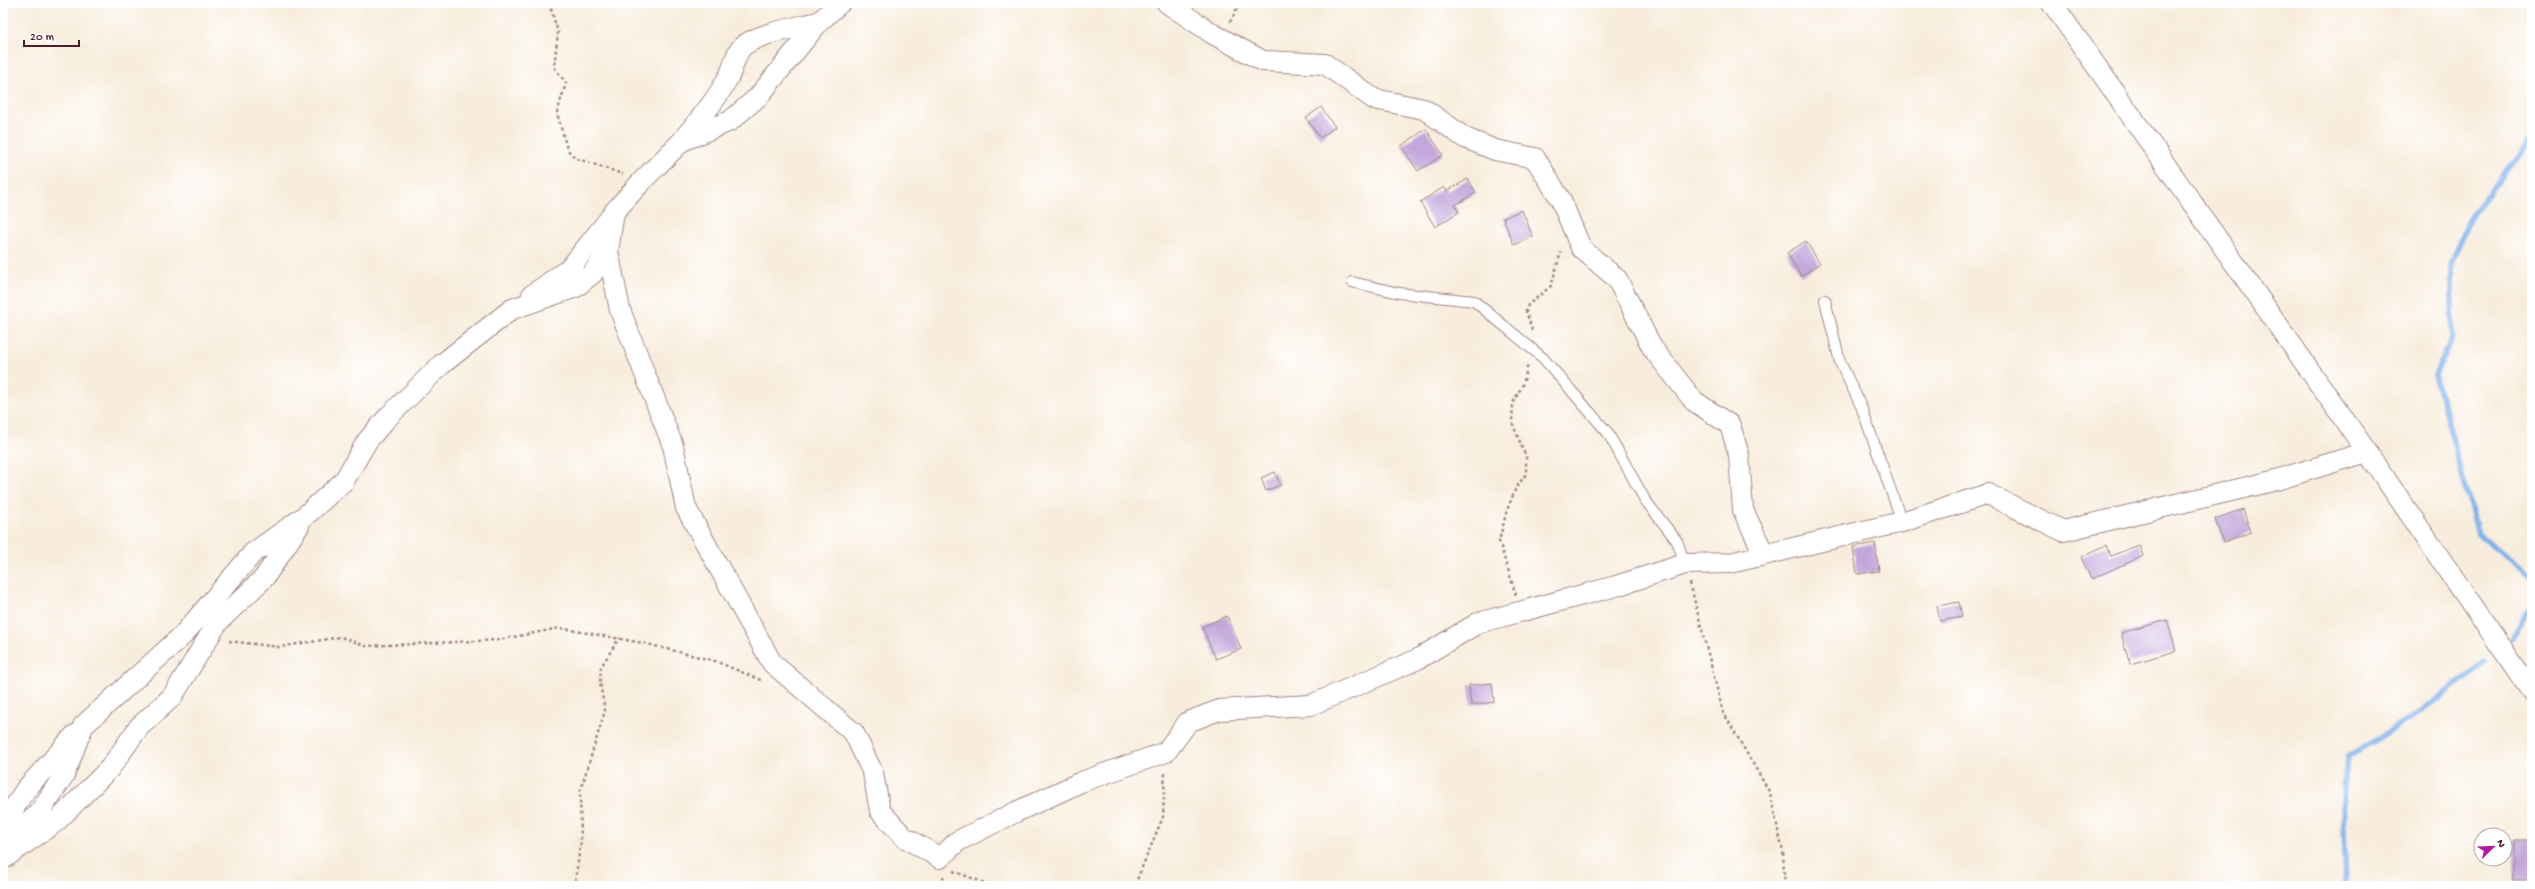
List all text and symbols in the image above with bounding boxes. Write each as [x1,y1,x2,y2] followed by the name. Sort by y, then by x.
[24,22,79,48] scale bar
[30,31,55,45] text: 20 m
[2473,827,2513,867] north arrow
[2493,838,2507,850] text: N

